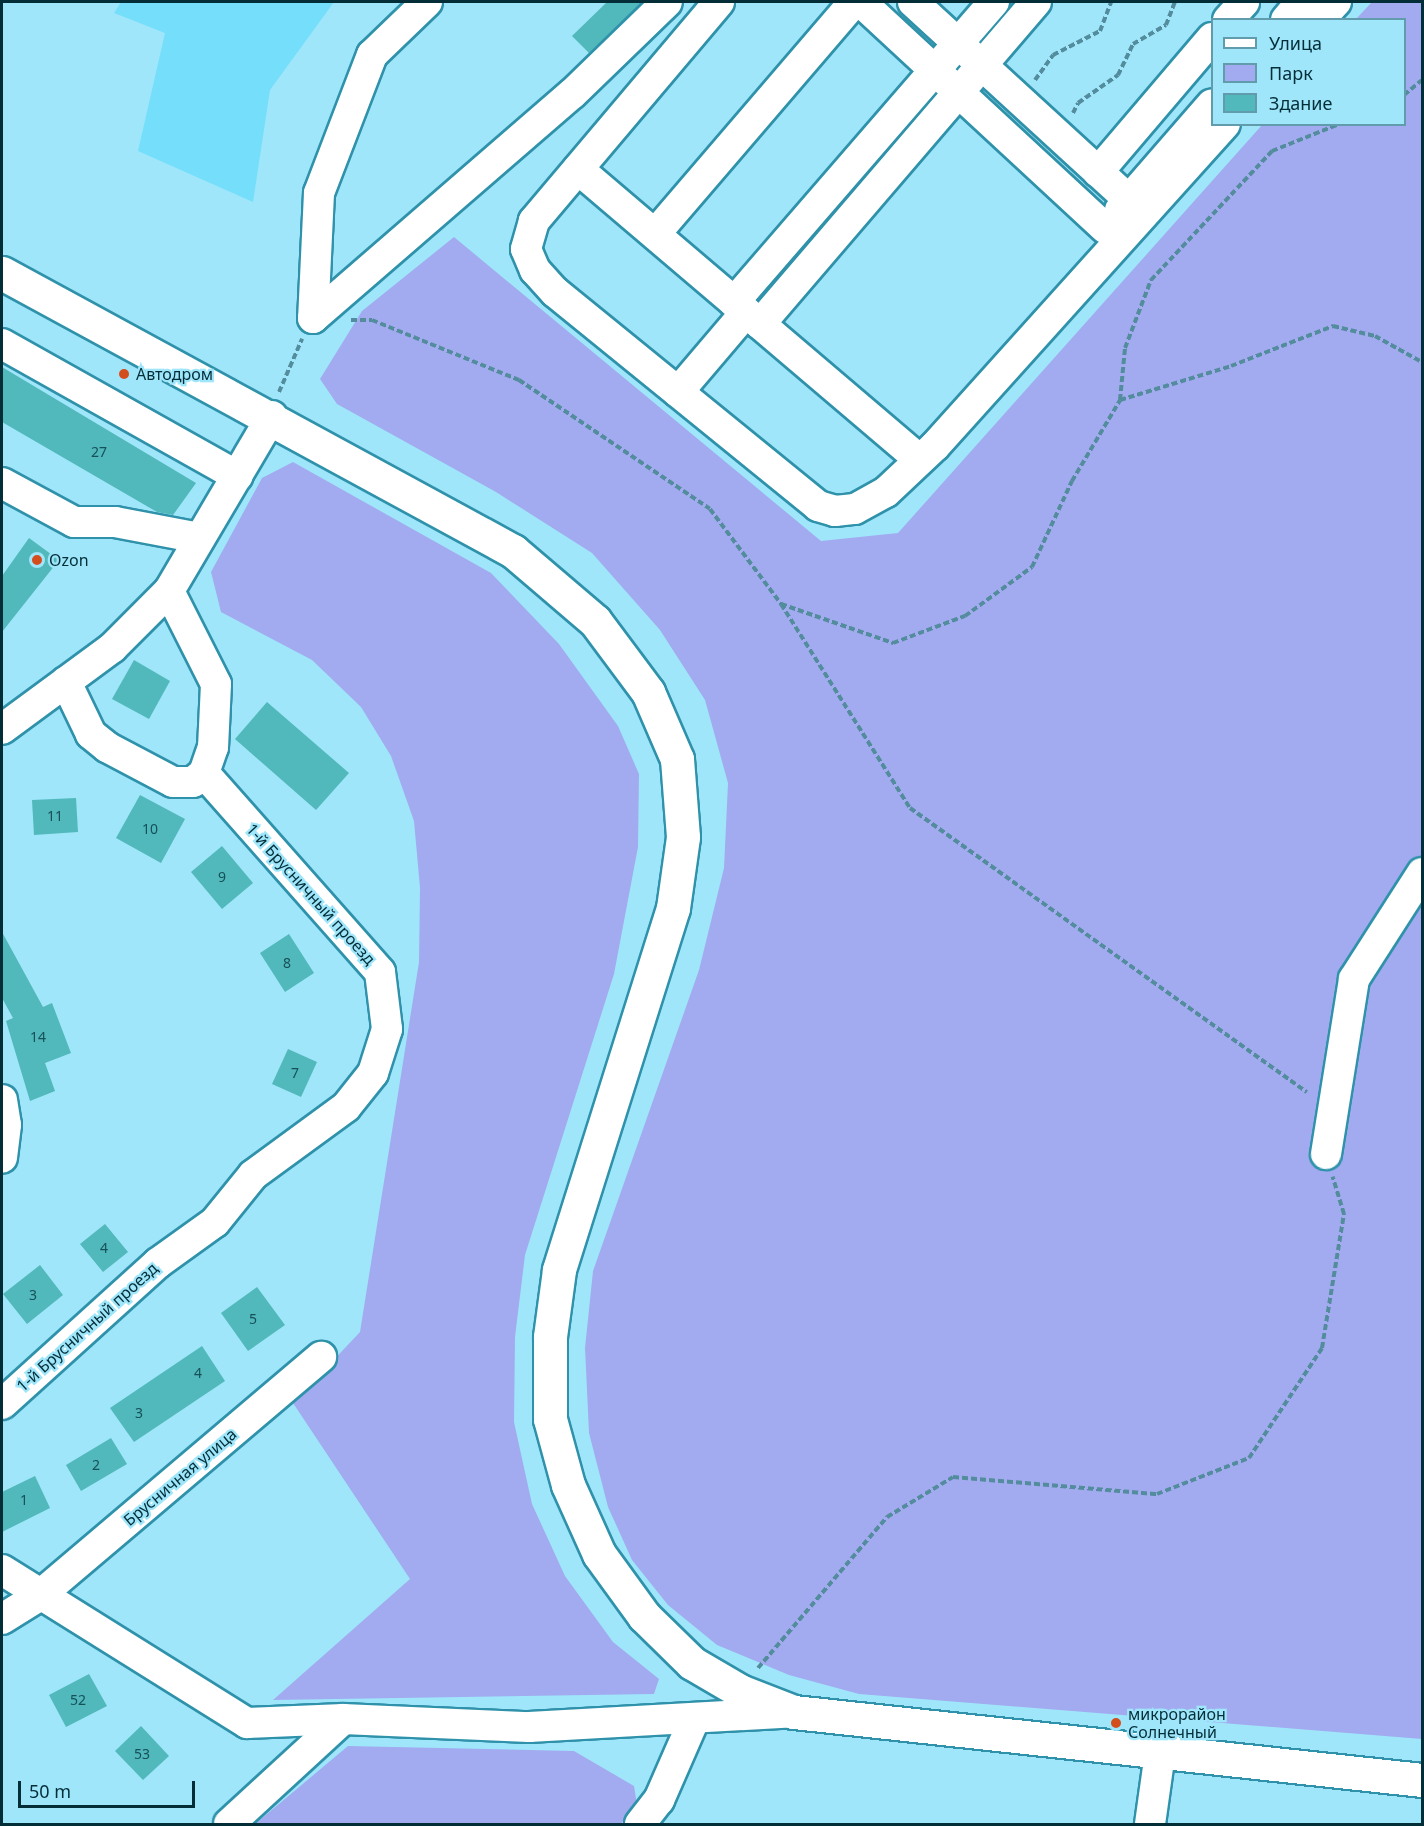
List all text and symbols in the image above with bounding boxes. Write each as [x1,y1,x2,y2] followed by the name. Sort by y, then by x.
[1211,18,1406,126] legend
[1269,31,1322,55] text: Улица
[1269,61,1313,85] text: Парк
[1269,91,1332,115] text: Здание
[136,364,213,384] place label: Автодром
[117,367,131,381] marker: Автодром
[91,444,107,460] house number: 27
[49,550,89,570] place label: Ozon
[30,553,44,567] marker: Ozon
[47,808,63,824] house number: 11
[242,819,380,969] street label: 1-й Брусничный проезд
[142,821,158,837] house number: 10
[218,869,226,885] house number: 9
[283,955,291,971] house number: 8
[30,1029,46,1045] house number: 14
[291,1065,299,1081] house number: 7
[100,1240,108,1256] house number: 4
[12,1258,162,1396] street label: 1-й Брусничный проезд
[29,1287,37,1303] house number: 3
[249,1311,257,1327] house number: 5
[194,1365,202,1381] house number: 4
[135,1405,143,1421] house number: 3
[120,1424,240,1530] street label: Брусничная улица
[92,1457,100,1473] house number: 2
[20,1492,28,1508] house number: 1
[70,1692,86,1708] house number: 52
[1128,1704,1226,1742] place label: микрорайон Солнечный
[1109,1716,1123,1730] marker: микрорайон Солнечный
[134,1746,150,1762] house number: 53
[21,1769,198,1807] scale bar
[29,1779,71,1803] text: 50 m

